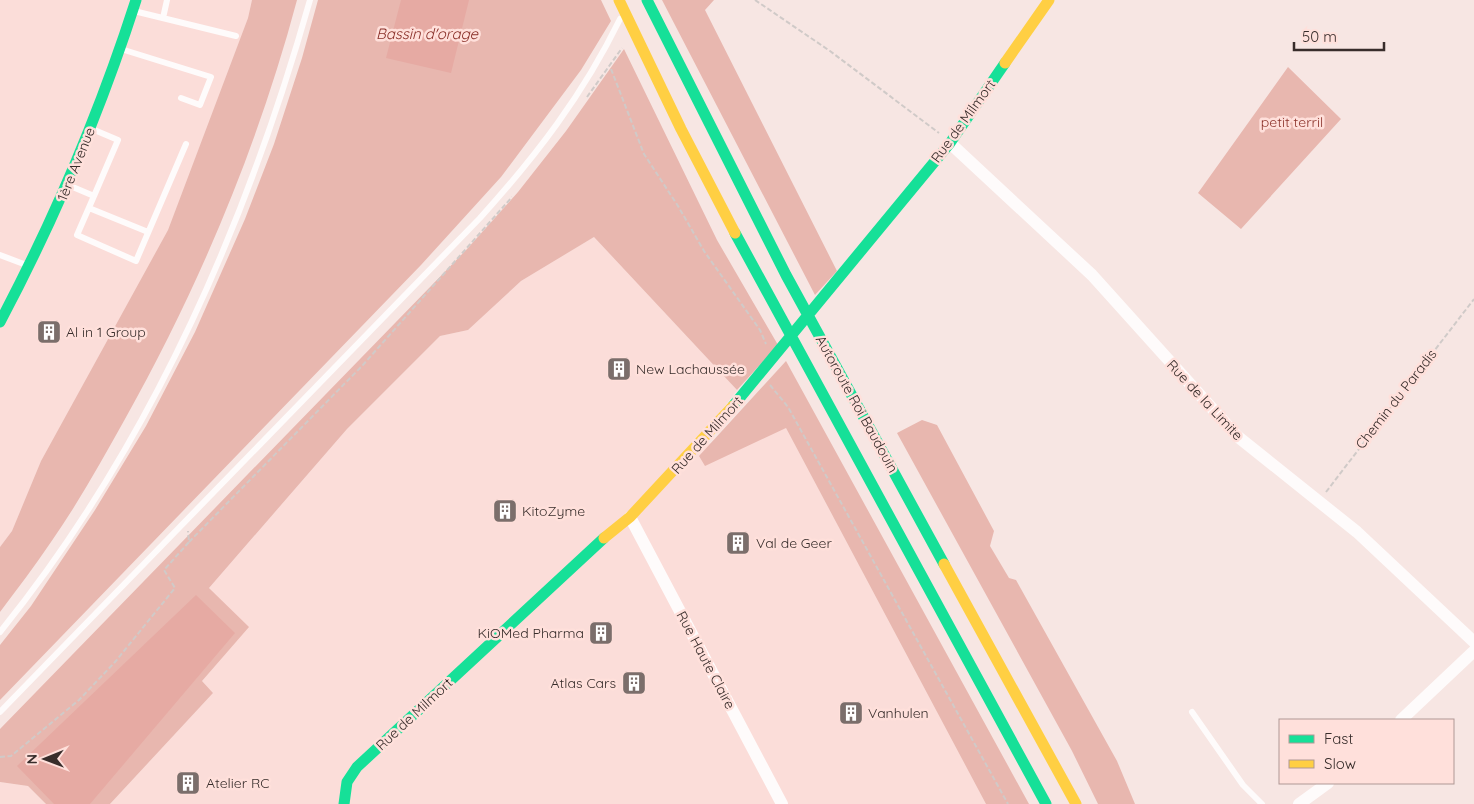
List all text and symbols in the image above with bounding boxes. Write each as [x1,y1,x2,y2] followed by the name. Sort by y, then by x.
[1294,20,1384,52] scale bar
[376,24,479,43] water label: Bassin d'orage
[1302,27,1337,46] text: 50 m
[927,76,999,166] street label: Rue de Milmort
[1261,113,1323,131] park label: petit terril
[53,124,99,203] street label: 1ère Avenue
[36,319,62,345] building icon: Al in 1 Group
[66,323,146,341] place label: Al in 1 Group
[812,332,902,476] street label: Autoroute Roi Baudouin
[1351,346,1441,452] street label: Chemin du Paradis
[606,356,632,382] building icon: New Lachaussée
[1163,356,1247,444] street label: Rue de la Limite
[636,360,745,378] place label: New Lachaussée
[667,392,747,478] street label: Rue de Milmort
[492,498,518,524] building icon: KitoZyme
[522,502,585,520] place label: KitoZyme
[725,530,751,556] building icon: Val de Geer
[756,534,832,552] place label: Val de Geer
[673,608,739,712] street label: Rue Haute Claire
[588,620,614,646] building icon: KiOMed Pharma
[478,624,584,642] place label: KiOMed Pharma
[621,670,647,696] building icon: Atlas Cars
[372,674,456,754] street label: Rue de Milmort
[551,674,616,692] place label: Atlas Cars
[838,700,864,726] building icon: Vanhulen
[868,704,929,722] place label: Vanhulen
[1279,719,1454,784] legend
[1324,729,1353,748] text: Fast
[20,734,70,784] north arrow
[23,754,41,765] text: N
[1324,754,1356,773] text: Slow
[175,770,201,796] building icon: Atelier RC
[206,774,269,792] place label: Atelier RC

